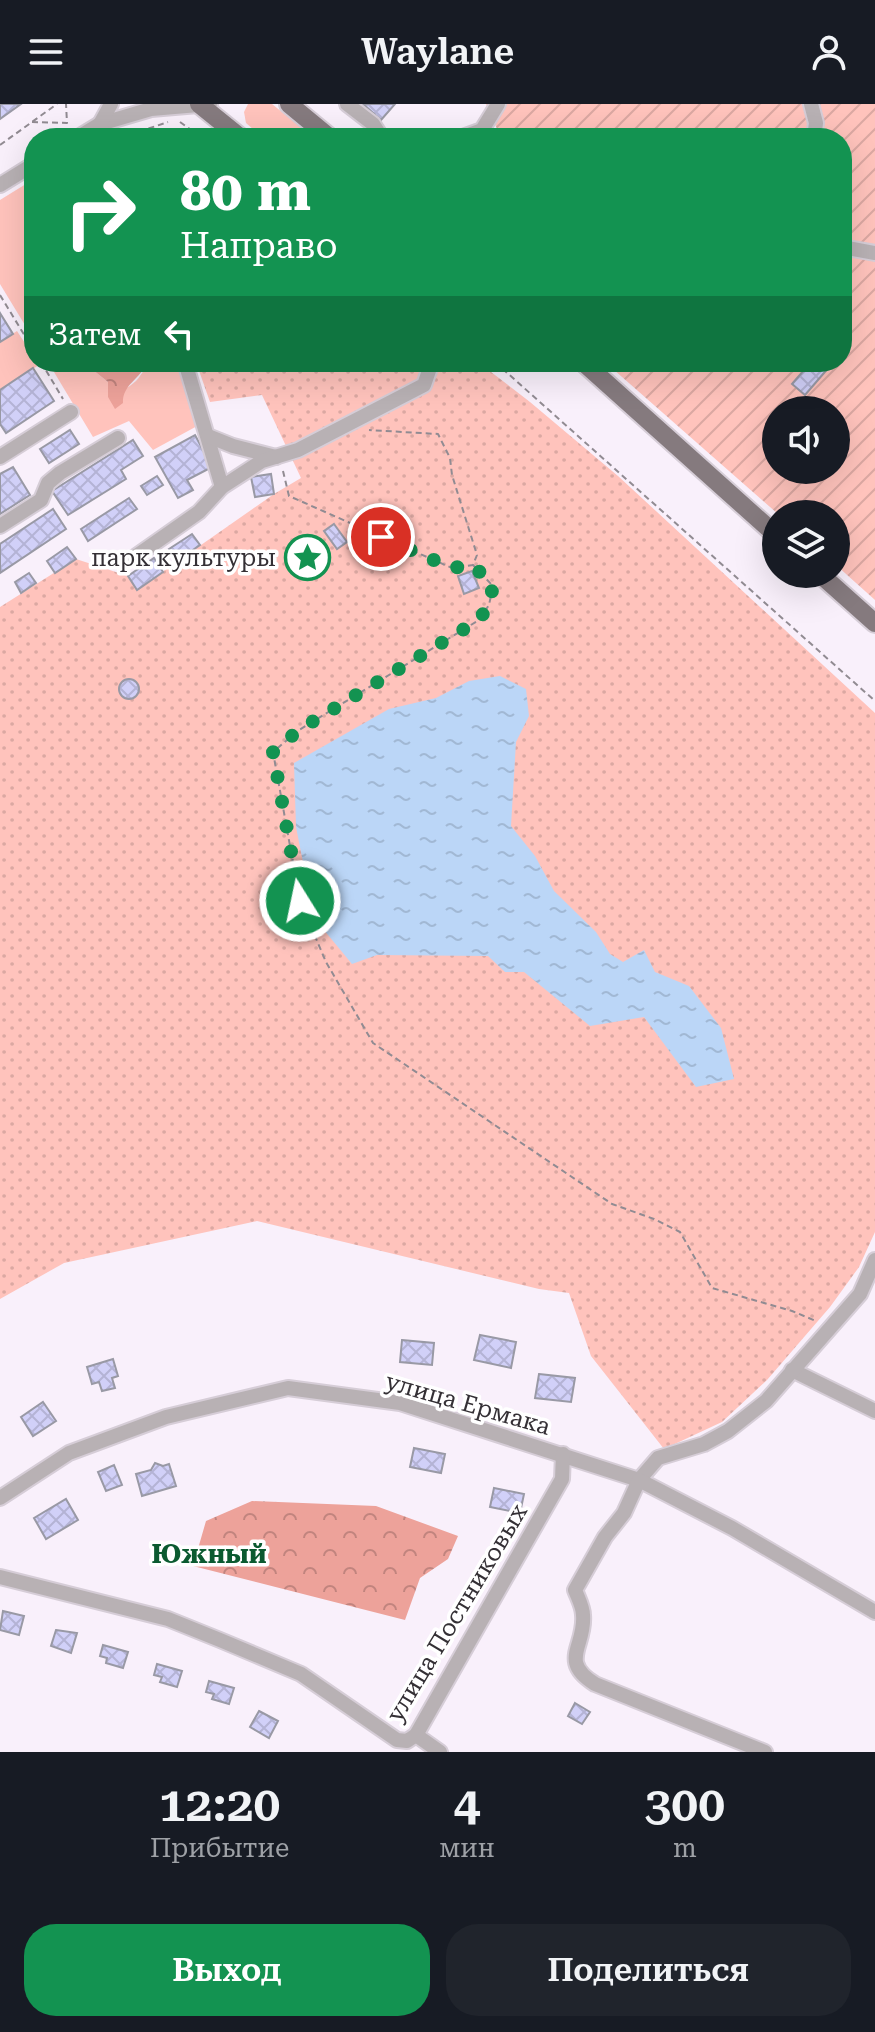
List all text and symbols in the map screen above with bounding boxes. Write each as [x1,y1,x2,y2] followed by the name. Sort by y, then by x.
[24,30,68,74] icon: menu
[807,30,851,74] icon: person
[361,31,514,73] text: Waylane
[180,158,311,224] text: 80 m
[48,160,152,264] icon: right
[180,225,338,267] text: Направо
[157,312,201,356] icon: left
[48,317,141,352] text: Затем
[762,396,850,588] map controls
[762,396,850,484] button: sound
[762,500,850,588] button: layers
[347,503,415,571] pin
[359,515,403,559] icon: arrive
[283,534,331,582] place icon: парк культуры
[91,544,276,572] place label: парк культуры
[258,859,342,943] position arrow
[382,1367,554,1441] street label: улица Ермака
[381,1499,533,1727] street label: улица Постниковых
[151,1539,267,1569] district label: Южный
[159,1777,280,1833] text: 12:20
[453,1777,480,1833] text: 4
[644,1777,725,1833] text: 300
[150,1833,289,1863] text: Прибытие
[439,1833,495,1863] text: мин
[673,1833,697,1863] text: m
[24,1924,430,2016] button: Выход
[446,1924,851,2016] button: Поделиться

